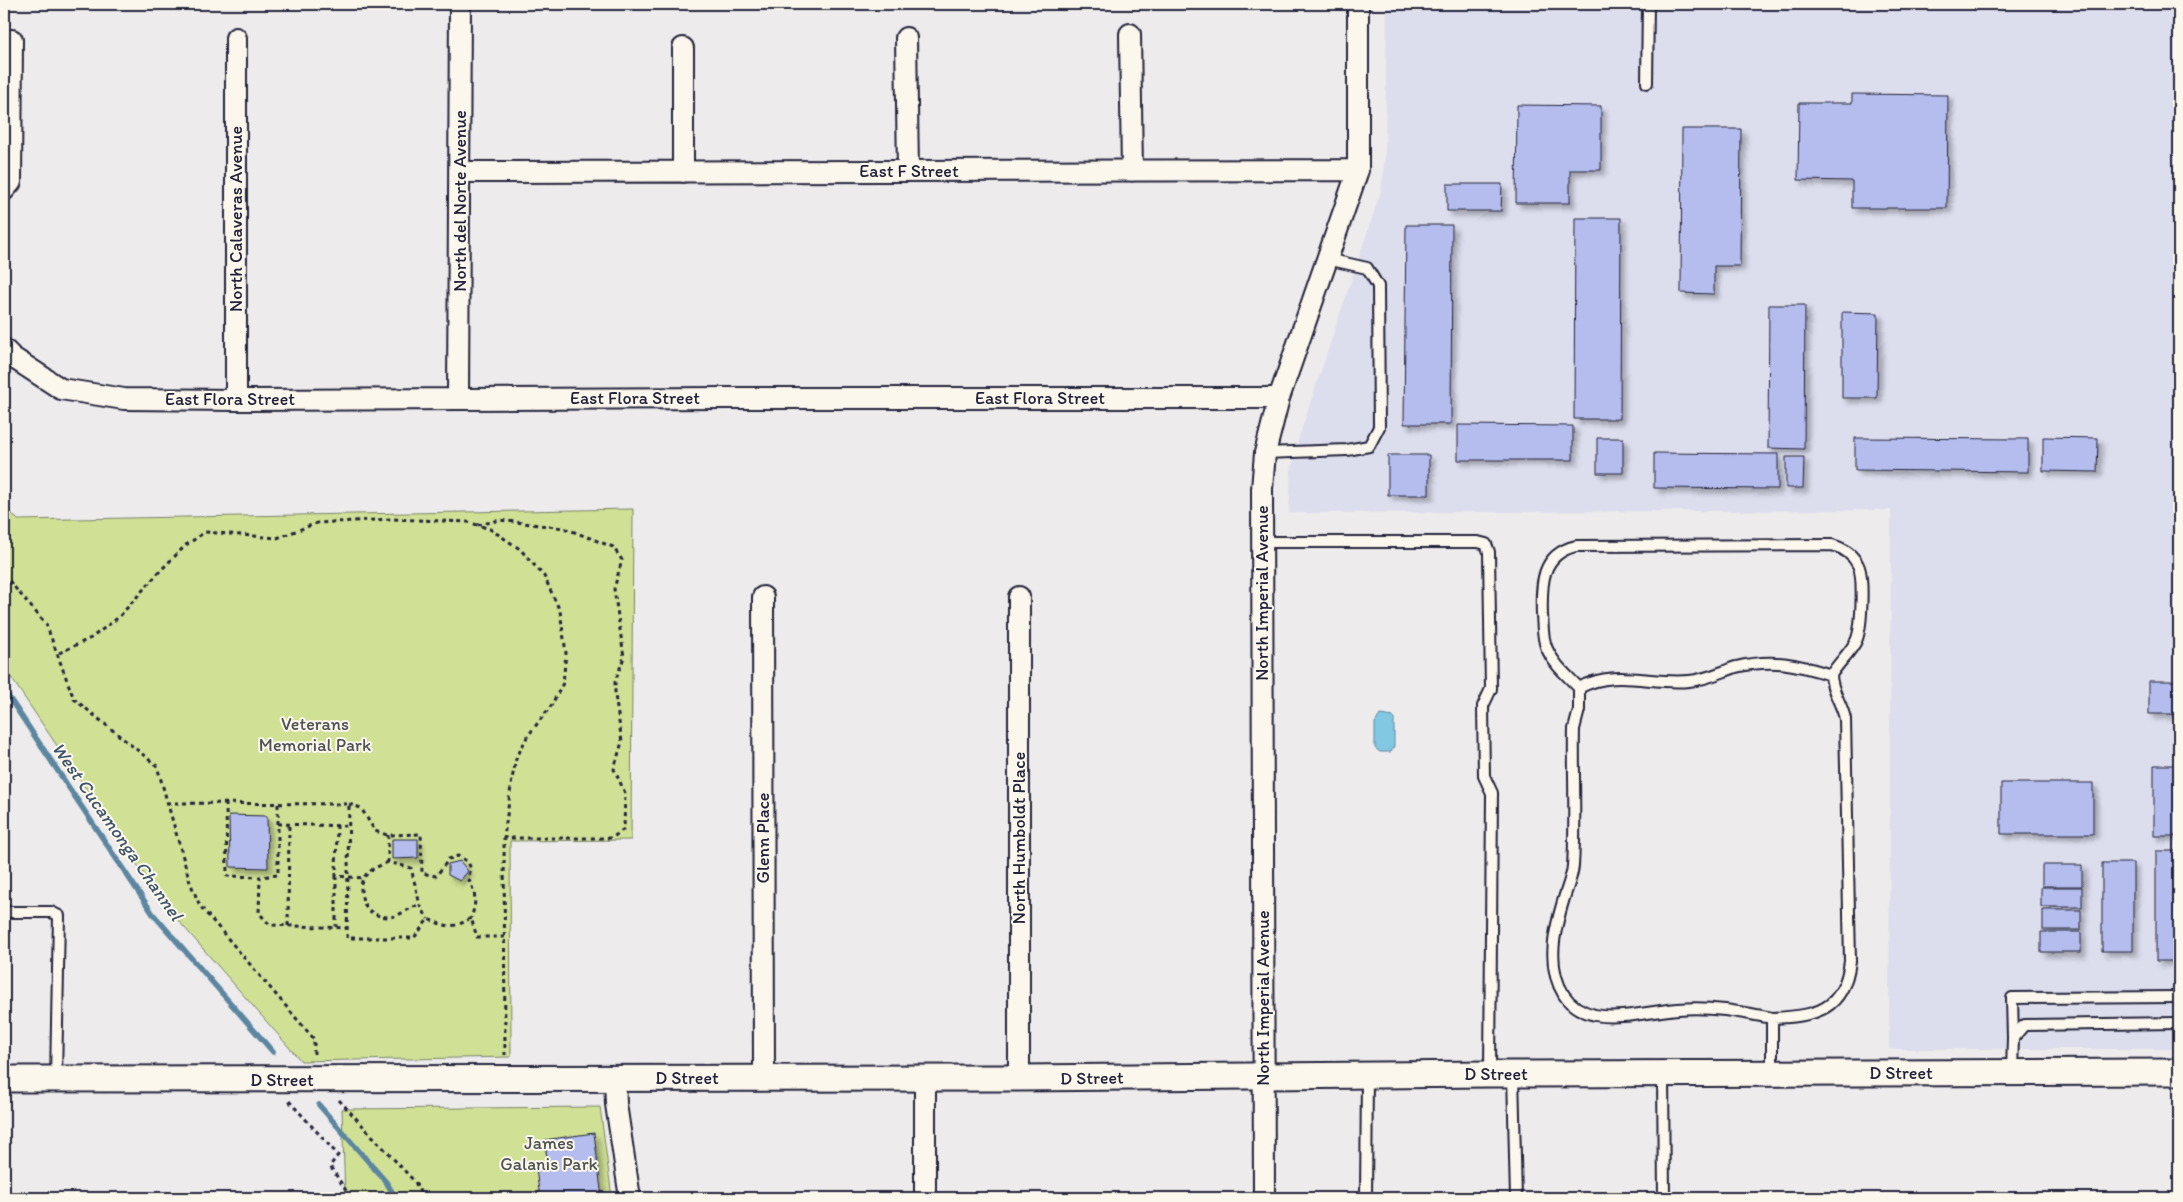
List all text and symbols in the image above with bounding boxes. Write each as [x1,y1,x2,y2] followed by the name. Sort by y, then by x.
[449,110,471,292] street label: North del Norte Avenue
[225,126,247,312] street label: North Calaveras Avenue
[859,160,959,182] street label: East F Street
[570,387,700,409] street label: East Flora Street
[975,387,1105,409] street label: East Flora Street
[165,388,295,410] street label: East Flora Street
[1251,505,1273,681] street label: North Imperial Avenue
[259,713,371,756] park label: Veterans Memorial Park
[47,738,189,926] water label: West Cucamonga Channel
[1008,752,1030,924] street label: North Humboldt Place
[752,792,774,884] street label: Glenn Place
[1252,910,1274,1086] street label: North Imperial Avenue
[1869,1062,1933,1084] street label: D Street
[1464,1063,1528,1085] street label: D Street
[1060,1066,1124,1090] street label: D Street
[655,1067,719,1089] street label: D Street
[250,1069,314,1091] street label: D Street
[500,1132,598,1175] park label: James Galanis Park

